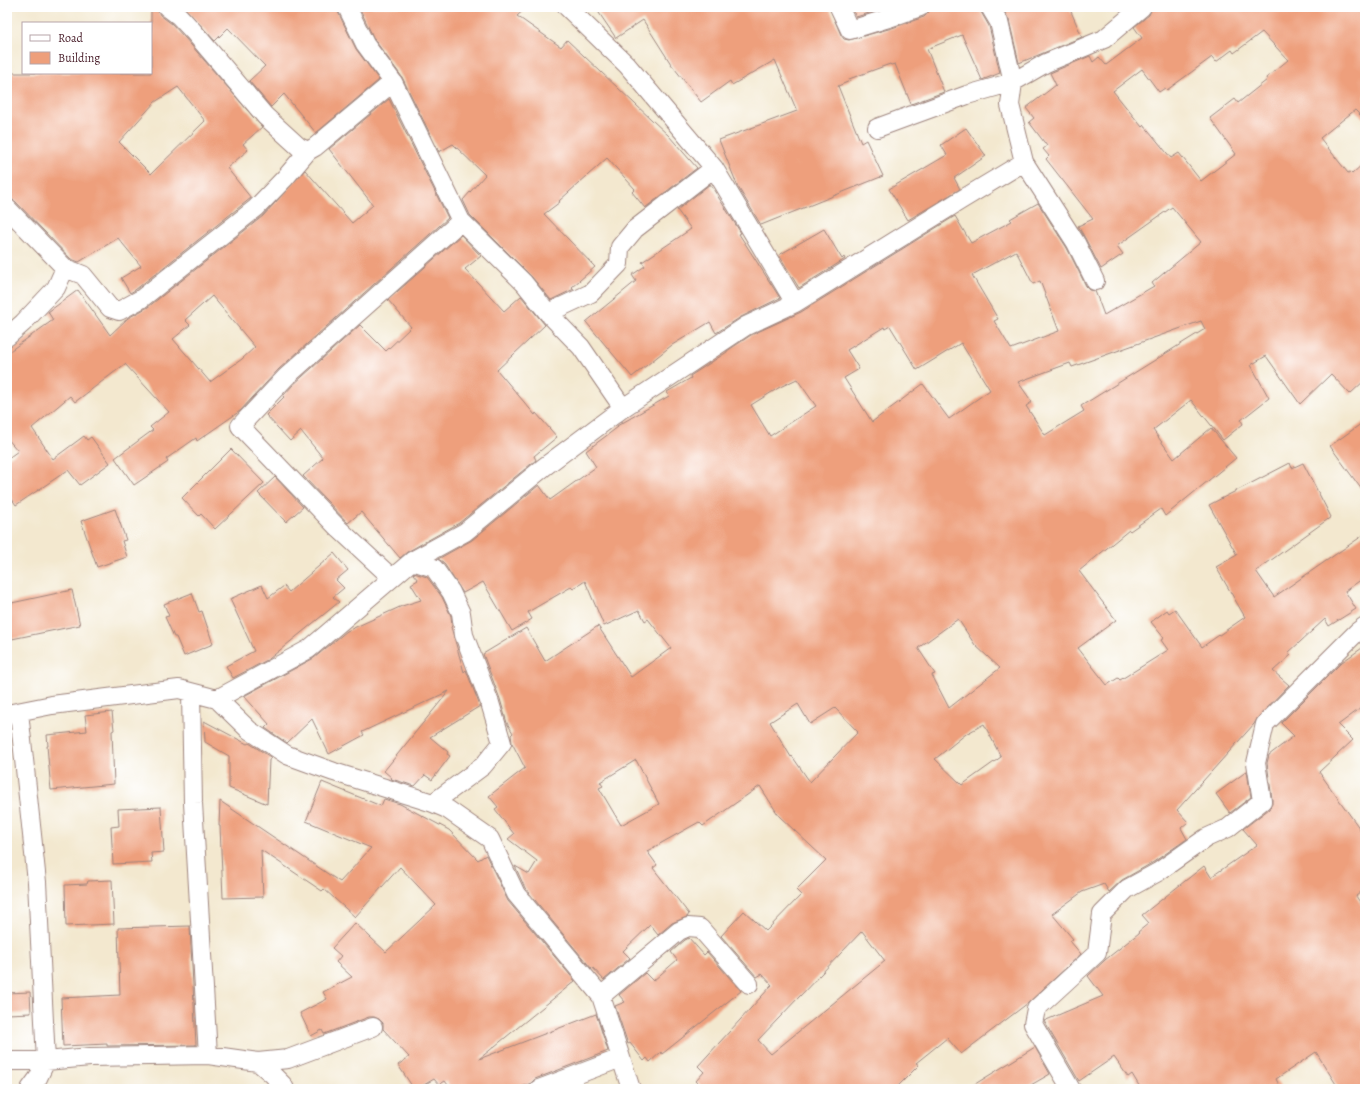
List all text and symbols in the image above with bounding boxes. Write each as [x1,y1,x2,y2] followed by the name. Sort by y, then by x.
[22,22,152,74] legend
[58,30,84,46] text: Road
[58,50,100,66] text: Building

